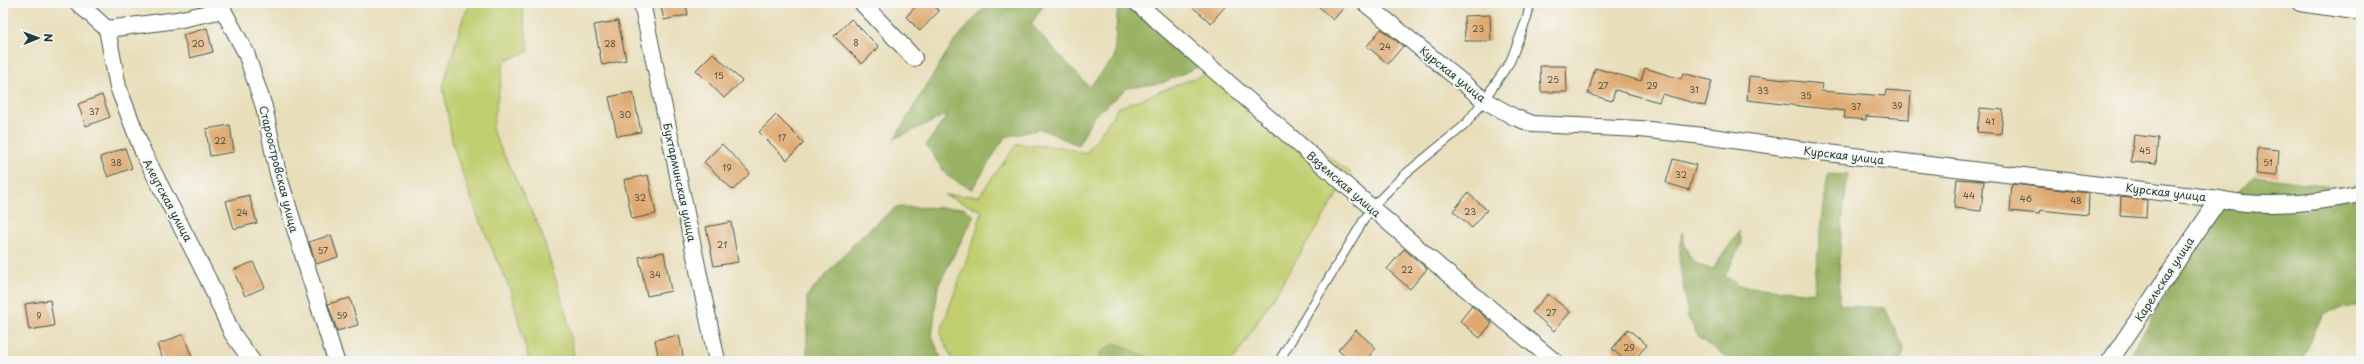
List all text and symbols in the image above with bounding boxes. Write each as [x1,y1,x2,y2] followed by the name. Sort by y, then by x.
[18,18,58,58] north arrow
[1472,21,1484,35] house number: 23
[40,33,57,43] text: N
[853,35,859,49] house number: 8
[192,36,205,50] house number: 20
[604,36,616,50] house number: 28
[1379,39,1391,53] house number: 24
[1416,42,1490,106] street label: Курская улица
[714,68,724,82] house number: 15
[1547,72,1559,86] house number: 25
[1597,78,1609,92] house number: 27
[1646,78,1658,92] house number: 29
[1689,82,1699,96] house number: 31
[1757,83,1769,97] house number: 33
[1800,88,1812,102] house number: 35
[1891,98,1903,112] house number: 39
[1851,99,1861,113] house number: 37
[89,104,99,118] house number: 37
[255,104,303,234] street label: Староостровская улица
[619,107,632,121] house number: 30
[1985,114,1995,128] house number: 41
[659,121,701,243] street label: Бухтарминская улица
[778,130,787,144] house number: 17
[214,133,226,147] house number: 22
[1803,142,1885,168] street label: Курская улица
[2139,143,2151,157] house number: 45
[1303,147,1385,221] street label: Вяземская улица
[110,155,122,169] house number: 38
[2263,155,2273,169] house number: 51
[139,156,197,245] street label: Алеутская улица
[722,160,732,174] house number: 19
[1675,167,1687,181] house number: 32
[2125,179,2207,205] street label: Курская улица
[1963,188,1975,202] house number: 44
[634,190,646,204] house number: 32
[2020,191,2032,205] house number: 46
[2070,193,2082,207] house number: 48
[1464,204,1476,218] house number: 23
[236,205,248,219] house number: 24
[2130,233,2198,325] street label: Карельская улица
[717,237,727,251] house number: 21
[318,243,328,257] house number: 57
[1401,262,1413,276] house number: 22
[649,267,661,281] house number: 34
[1545,305,1557,319] house number: 27
[36,308,42,322] house number: 9
[336,308,348,322] house number: 59
[1623,340,1635,354] house number: 29

